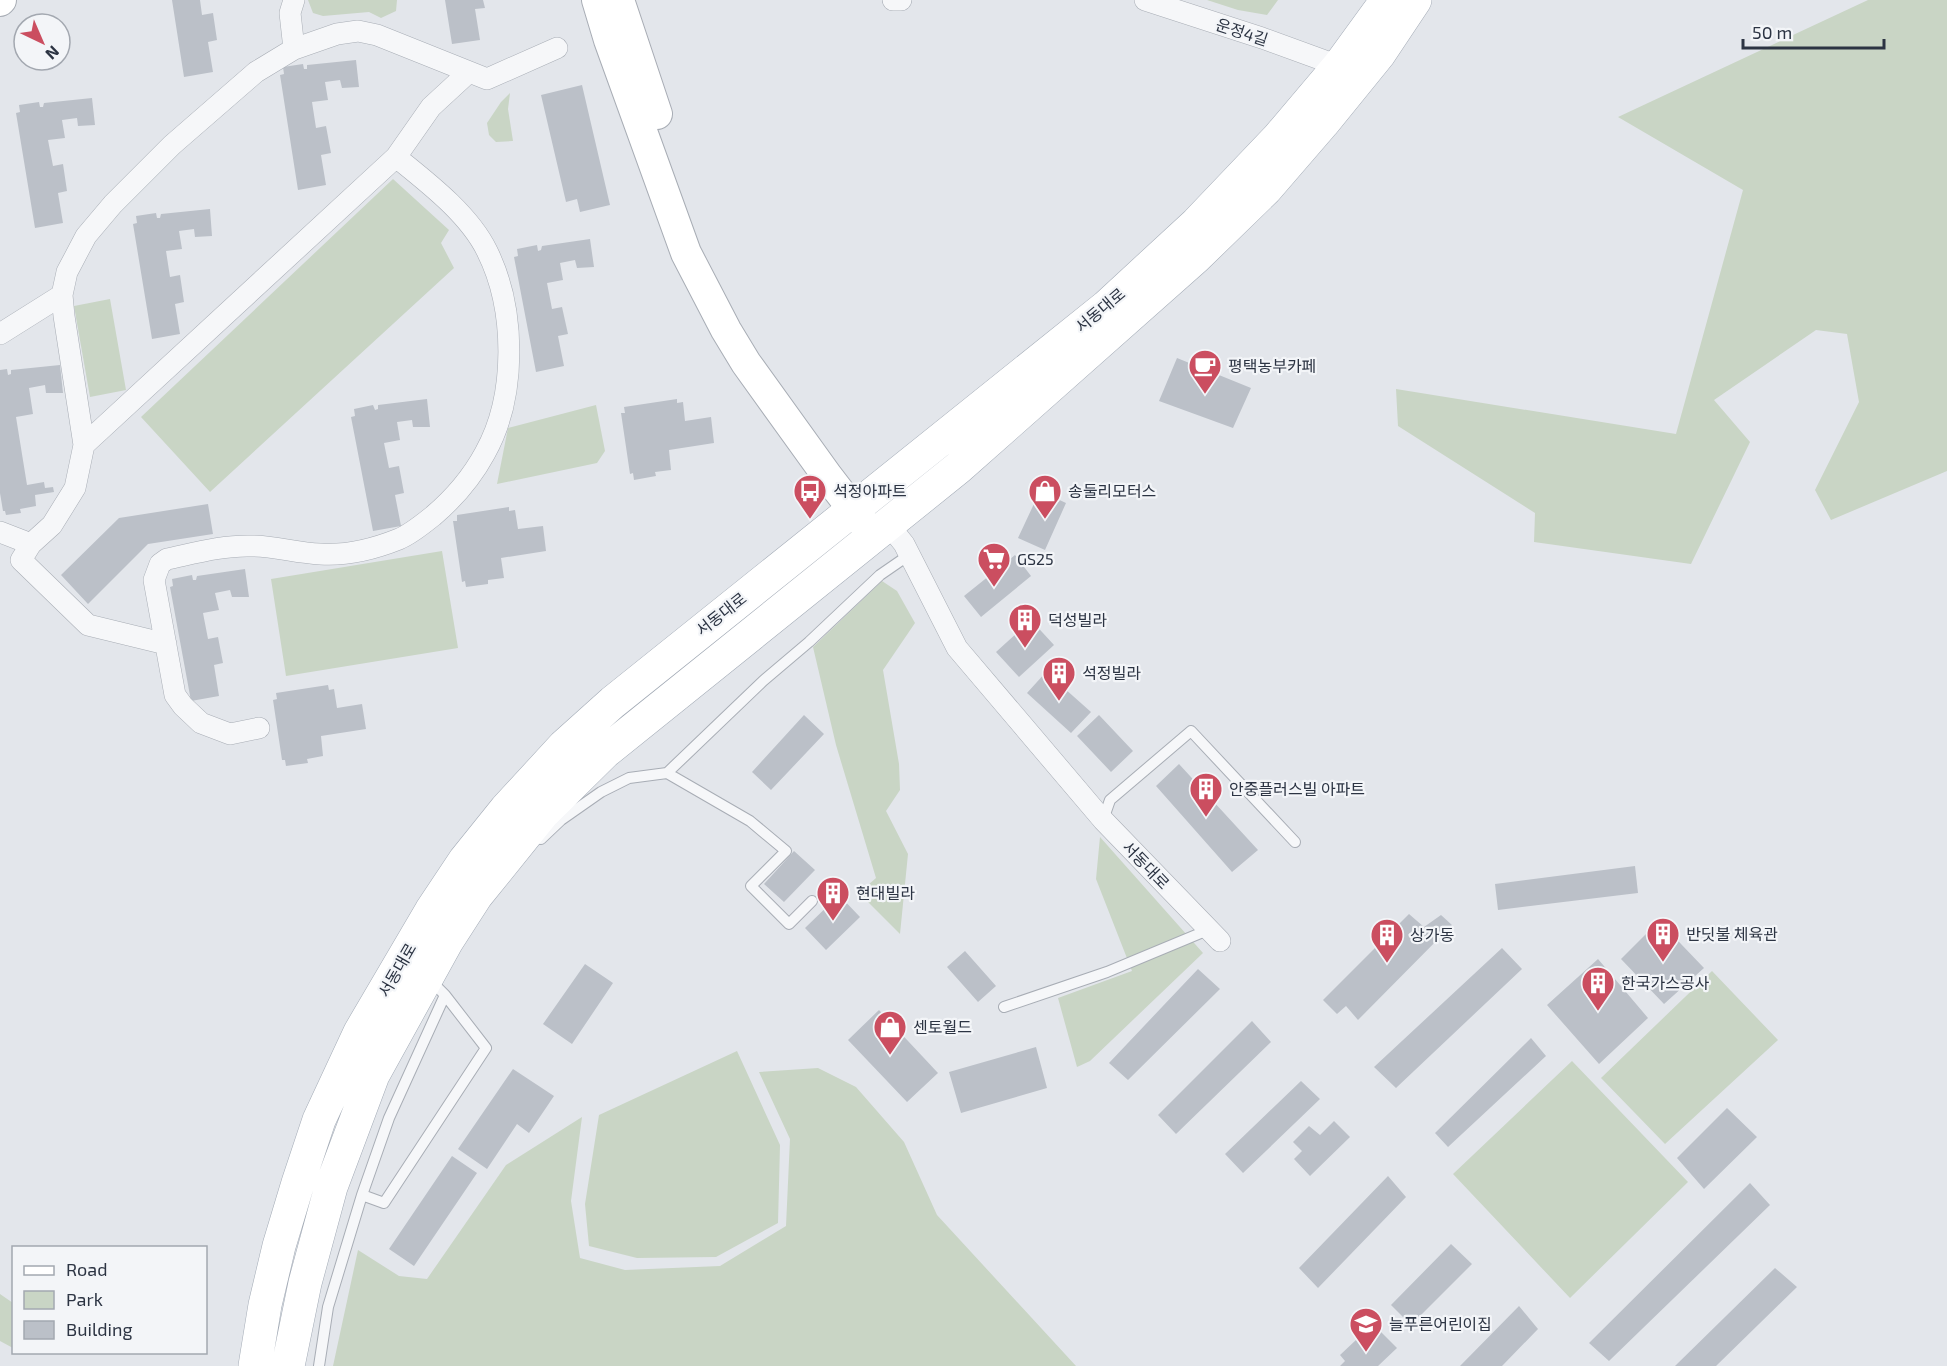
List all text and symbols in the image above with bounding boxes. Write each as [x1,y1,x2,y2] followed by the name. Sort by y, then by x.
[12,12,72,72] north arrow
[1743,12,1884,50] scale bar
[1214,14,1271,49] street label: 운정4길
[1752,21,1792,43] text: 50 m
[42,42,64,64] text: N
[1071,283,1129,336] street label: 서동대로
[1187,348,1223,395] cafe icon: 평택농부카페
[1228,356,1316,375] place label: 평택농부카페
[792,473,828,520] bus stop icon: 석정아파트
[1027,473,1063,520] shop icon: 송둘리모터스
[833,481,907,500] place label: 석정아파트
[1068,481,1156,500] place label: 송둘리모터스
[976,541,1012,588] supermarket icon: GS25
[1017,549,1054,568] place label: GS25
[692,588,750,639] street label: 서동대로
[1007,602,1043,649] building icon: 덕성빌라
[1048,610,1107,629] place label: 덕성빌라
[1041,655,1077,702] building icon: 석정빌라
[1082,663,1141,682] place label: 석정빌라
[1188,771,1224,818] building icon: 안중플러스빌 아파트
[1229,779,1365,798] place label: 안중플러스빌 아파트
[1119,837,1174,893] street label: 서동대로
[815,875,851,922] building icon: 현대빌라
[856,883,915,902] place label: 현대빌라
[1645,916,1681,963] building icon: 반딧불 체육관
[1369,917,1405,964] building icon: 상가동
[1686,924,1778,943] place label: 반딧불 체육관
[1410,925,1454,944] place label: 상가동
[374,939,420,1000] street label: 서동대로
[1580,965,1616,1012] building icon: 한국가스공사
[1621,973,1710,992] place label: 한국가스공사
[872,1009,908,1056] shop icon: 센토월드
[913,1017,972,1036] place label: 센토월드
[12,1246,207,1354] legend
[66,1258,107,1280] text: Road
[66,1288,103,1310] text: Park
[1348,1306,1384,1353] school or university icon: 늘푸른어린이집
[1389,1314,1492,1333] place label: 늘푸른어린이집
[66,1318,133,1340] text: Building

